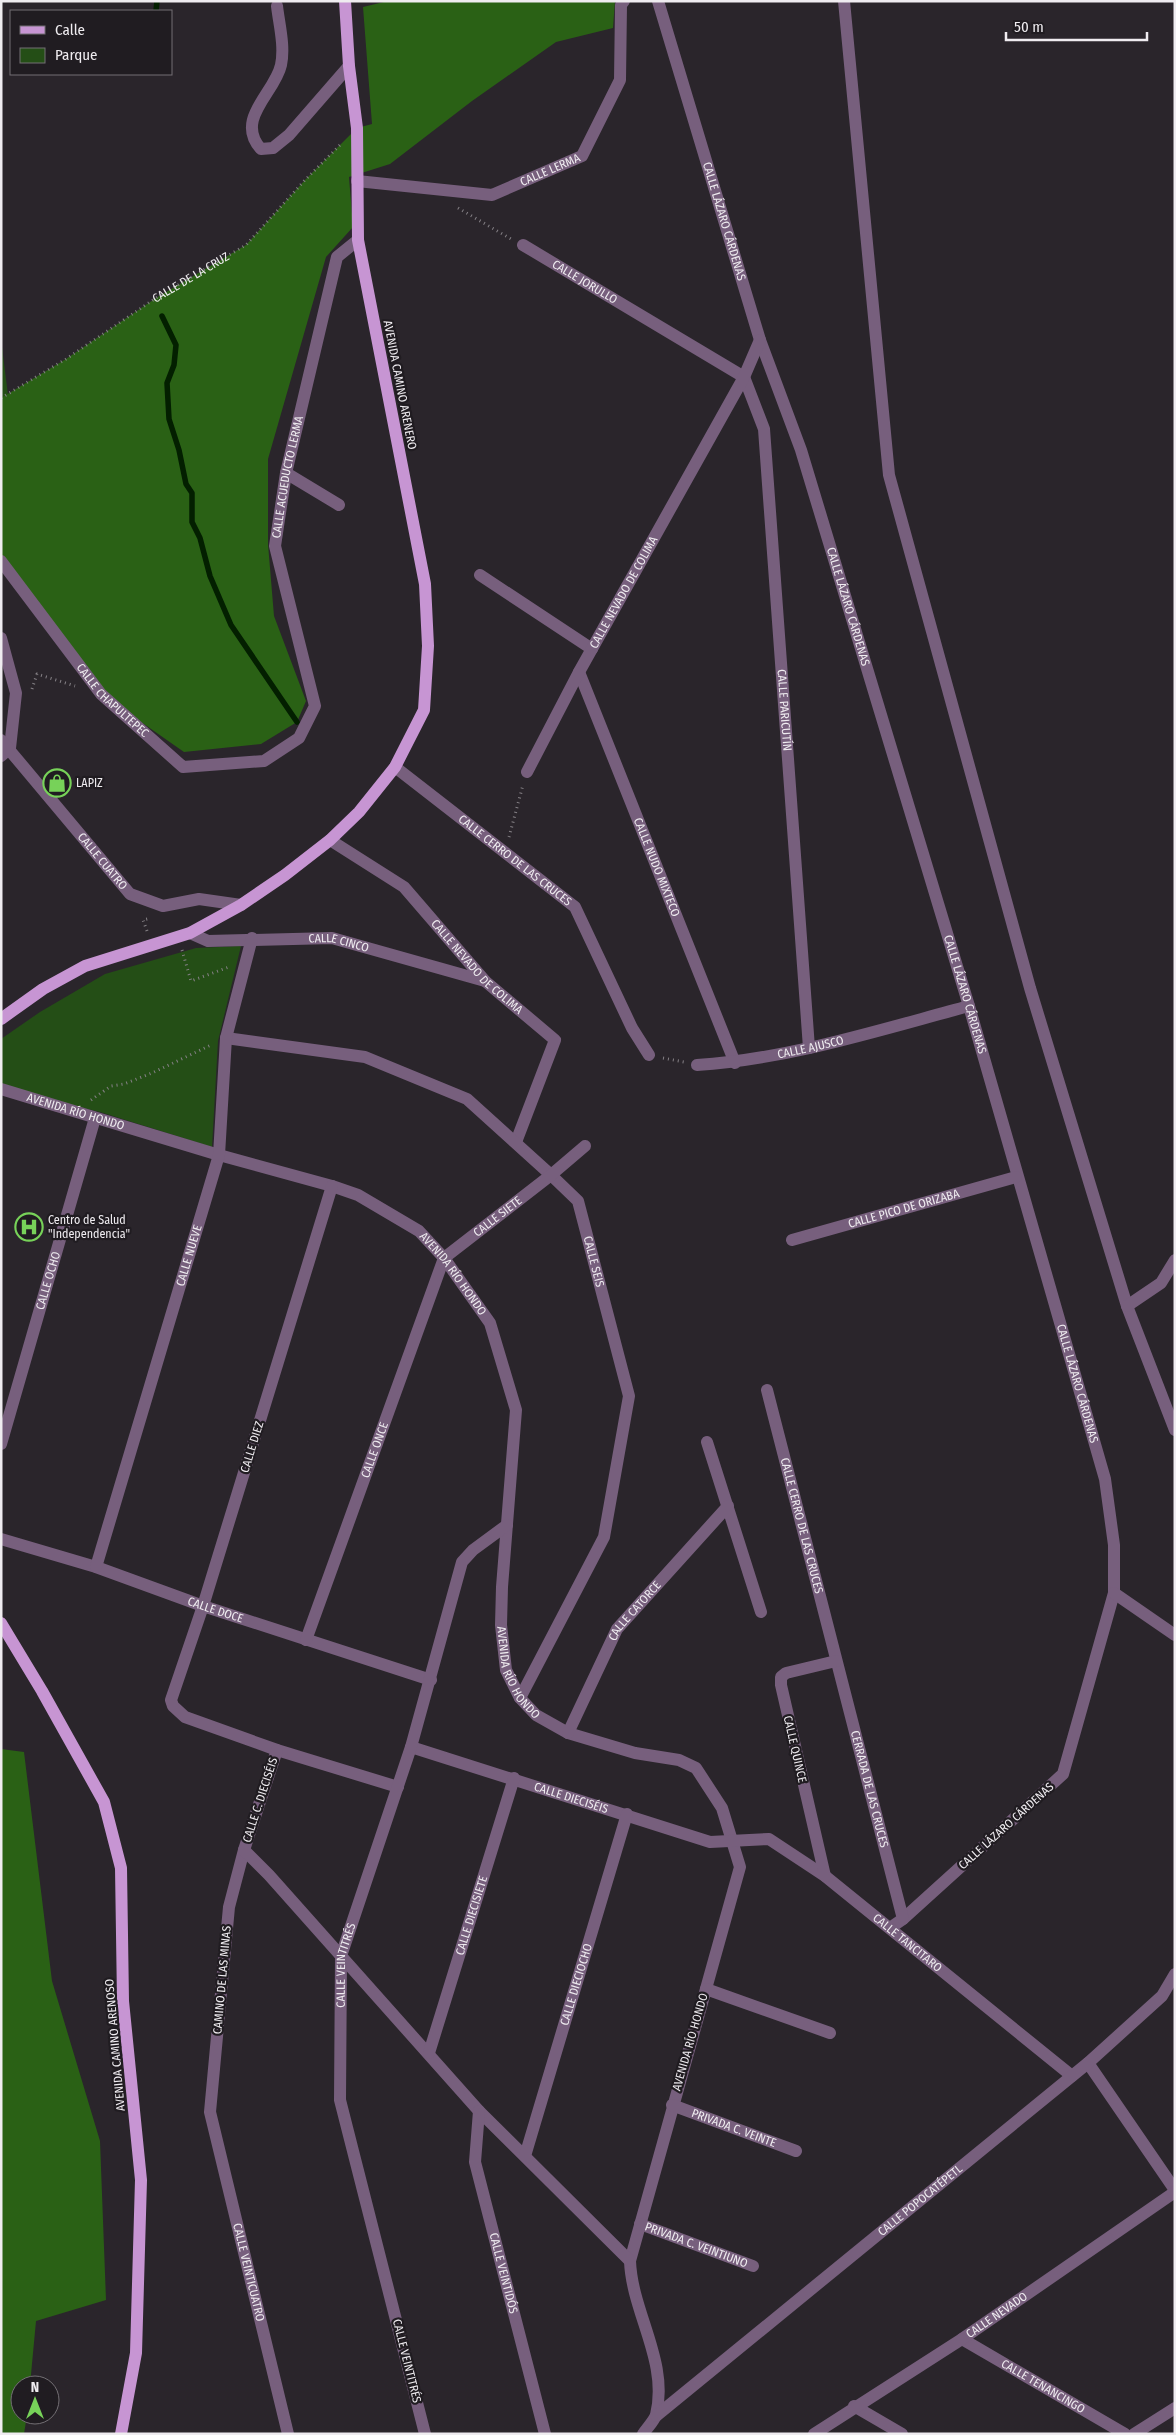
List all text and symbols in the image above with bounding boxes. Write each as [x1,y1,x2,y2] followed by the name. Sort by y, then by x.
[10,10,172,75] legend
[1006,10,1147,42] scale bar
[1014,18,1044,36] text: 50 m
[55,21,85,39] text: Calle
[55,46,98,64] text: Parque
[518,150,583,189] street label: CALLE LERMA
[700,160,749,282] street label: CALLE LÁZARO CÁRDENAS
[150,249,232,305] street label: CALLE DE LA CRUZ
[550,257,620,307] street label: CALLE JORULLO
[381,319,419,451] street label: AVENIDA CAMINO ARENERO
[269,414,306,539] street label: CALLE ACUEDUCTO LERMA
[587,533,661,651] street label: CALLE NEVADO DE COLIMA
[824,546,873,668] street label: CALLE LÁZARO CÁRDENAS
[74,661,152,740] street label: CALLE CHAPULTEPEC
[774,669,795,752] street label: CALLE PARICUTÍN
[42,768,72,798] shop icon: LAPIZ
[76,776,103,790] place label: LAPIZ
[456,812,574,909] street label: CALLE CERRO DE LAS CRUCES
[631,816,683,919] street label: CALLE NUDO MIXTECO
[75,830,130,892] street label: CALLE CUATRO
[428,917,526,1017] street label: CALLE NEVADO DE COLIMA
[308,931,370,955] street label: CALLE CINCO
[941,933,989,1055] street label: CALLE LÁZARO CÁRDENAS
[776,1033,845,1061] street label: CALLE AJUSCO
[25,1090,126,1133] street label: AVENIDA RÍO HONDO
[847,1186,961,1231] street label: CALLE PICO DE ORIZABA
[471,1193,525,1240] street label: CALLE SIETE
[14,1212,44,1242] hospital icon: Centro de Salud "Independencia"
[48,1213,130,1241] place label: Centro de Salud "Independencia"
[173,1223,205,1288] street label: CALLE NUEVE
[417,1229,489,1318] street label: AVENIDA RÍO HONDO
[580,1235,607,1289] street label: CALLE SEIS
[33,1250,63,1311] street label: CALLE OCHO
[1054,1322,1101,1445] street label: CALLE LÁZARO CÁRDENAS
[238,1419,267,1474] street label: CALLE DIEZ
[358,1420,391,1480] street label: CALLE ONCE
[778,1456,826,1595] street label: CALLE CERRO DE LAS CRUCES
[606,1578,664,1643] street label: CALLE CATORCE
[186,1594,245,1626] street label: CALLE DOCE
[494,1626,543,1722] street label: AVENIDA RÍO HONDO
[781,1714,810,1784] street label: CALLE QUINCE
[848,1729,891,1849] street label: CERRADA DE LAS CRUCES
[239,1755,280,1844] street label: CALLE C. DIECISÉIS
[955,1779,1056,1872] street label: CALLE LÁZARO CÁRDENAS
[532,1780,610,1816] street label: CALLE DIECISÉIS
[453,1874,490,1957] street label: CALLE DIECISIETE
[870,1911,945,1975] street label: CALLE TANCITARO
[334,1921,359,2008] street label: CALLE VEINTITRÉS
[210,1925,234,2035] street label: CAMINO DE LAS MINAS
[557,1942,595,2027] street label: CALLE DIECIOCHO
[102,1978,128,2112] street label: AVENIDA CAMINO ARENOSO
[668,1991,711,2092] street label: AVENIDA RÍO HONDO
[690,2106,778,2150] street label: PRIVADA C. VEINTE
[875,2161,966,2239] street label: CALLE POPOCATÉPETL
[643,2219,750,2270] street label: PRIVADA C. VEINTIUNO
[230,2222,267,2323] street label: CALLE VEINTICUATRO
[487,2231,521,2315] street label: CALLE VEINTIDÓS
[963,2289,1030,2341] street label: CALLE NEVADO
[390,2317,425,2404] street label: CALLE VEINTITRÉS
[999,2356,1088,2416] street label: CALLE TENANCINGO
[10,2375,60,2425] north arrow
[31,2379,39,2396] text: N

